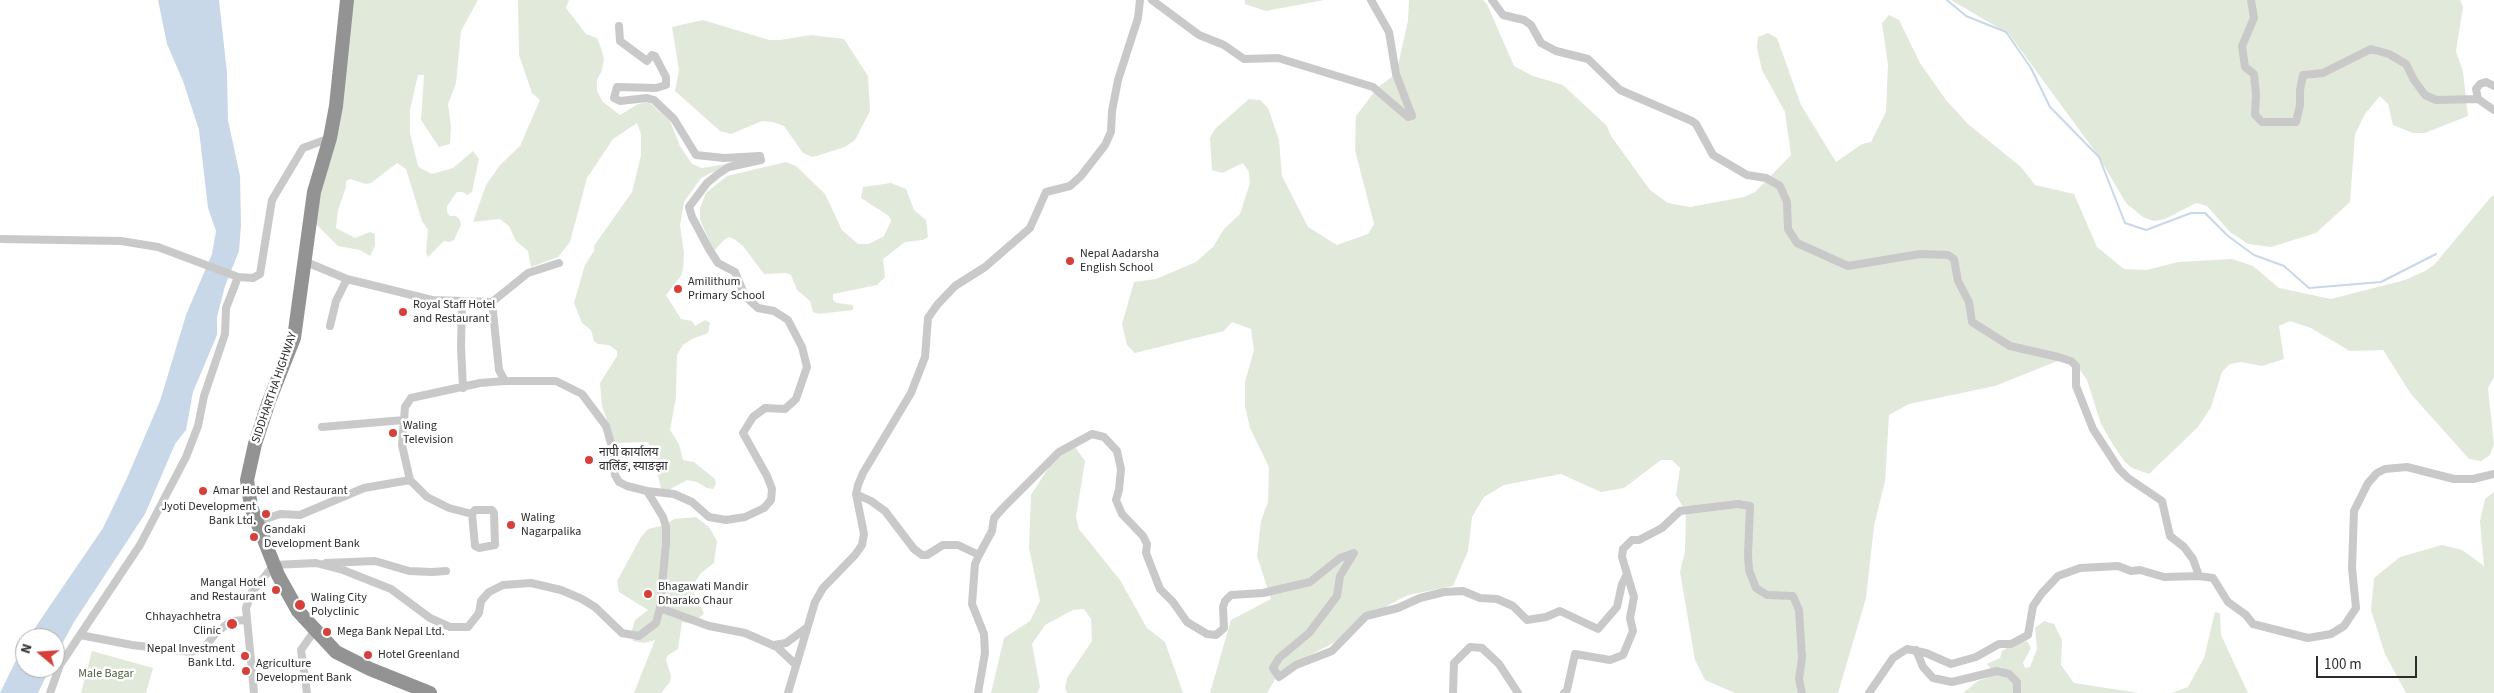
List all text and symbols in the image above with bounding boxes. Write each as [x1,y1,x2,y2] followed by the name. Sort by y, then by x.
[1080,247,1159,275] place label: Nepal Aadarsha English School
[1064,255,1076,267] marker: Nepal Aadarsha English School
[688,275,765,303] place label: Amilithum Primary School
[672,283,684,295] marker: Amilithum Primary School
[413,298,495,326] place label: Royal Staff Hotel and Restaurant
[397,306,409,318] marker: Royal Staff Hotel and Restaurant
[249,331,301,445] street label: SIDDHARTHA HIGHWAY
[403,419,453,447] place label: Waling Television
[387,427,399,439] marker: Waling Television
[599,446,668,474] place label: नापी कार्यालय वालिंङ, स्याङझा
[583,454,595,466] marker: नापी कार्यालय वालिंङ, स्याङझा
[213,484,348,498] place label: Amar Hotel and Restaurant
[197,485,209,497] marker: Amar Hotel and Restaurant
[161,500,256,528] place label: Jyoti Development Bank Ltd.
[260,508,272,520] marker: Jyoti Development Bank Ltd.
[521,511,581,539] place label: Waling Nagarpalika
[505,519,517,531] marker: Waling Nagarpalika
[264,523,360,551] place label: Gandaki Development Bank
[248,531,260,543] marker: Gandaki Development Bank
[190,576,266,604] place label: Mangal Hotel and Restaurant
[658,580,748,608] place label: Bhagawati Mandir Dharako Chaur
[270,584,282,596] marker: Mangal Hotel and Restaurant
[642,588,654,600] marker: Bhagawati Mandir Dharako Chaur
[311,591,367,619] place label: Waling City Polyclinic
[293,598,307,612] marker: Waling City Polyclinic
[145,610,221,638] place label: Chhayachhetra Clinic
[225,617,239,631] marker: Chhayachhetra Clinic
[337,625,445,639] place label: Mega Bank Nepal Ltd.
[321,626,333,638] marker: Mega Bank Nepal Ltd.
[15,628,65,678] north arrow
[16,641,38,656] text: N
[147,642,235,670] place label: Nepal Investment Bank Ltd.
[2319,646,2420,678] scale bar
[378,648,460,662] place label: Hotel Greenland
[362,649,374,661] marker: Hotel Greenland
[239,650,251,662] marker: Nepal Investment Bank Ltd.
[2324,654,2362,675] text: 100 m
[256,657,352,685] place label: Agriculture Development Bank
[240,665,252,677] marker: Agriculture Development Bank
[78,667,134,681] park label: Male Bagar

